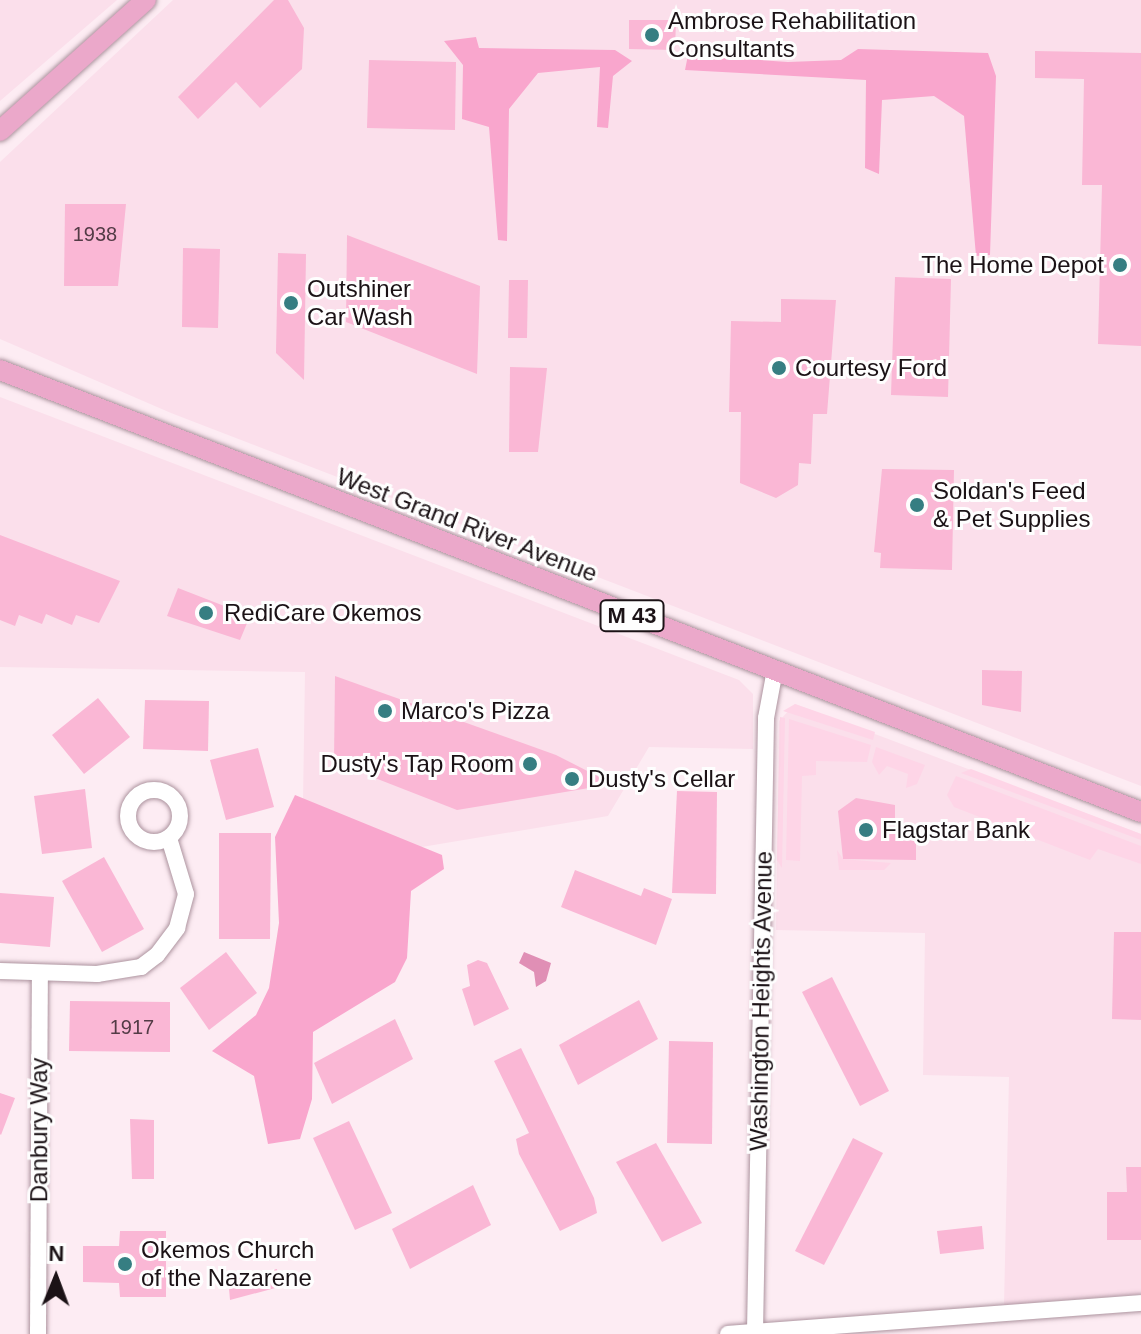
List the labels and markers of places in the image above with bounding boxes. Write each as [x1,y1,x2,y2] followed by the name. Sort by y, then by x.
[668,7,916,63] place label: Ambrose Rehabilitation Consultants
[643,26,661,44] marker: Ambrose Rehabilitation Consultants
[921,251,1104,279] place label: The Home Depot
[1111,256,1129,274] marker: The Home Depot
[307,275,413,331] place label: Outshiner Car Wash
[282,294,300,312] marker: Outshiner Car Wash
[795,354,947,382] place label: Courtesy Ford
[770,359,788,377] marker: Courtesy Ford
[933,477,1090,533] place label: Soldan's Feed & Pet Supplies
[908,496,926,514] marker: Soldan's Feed & Pet Supplies
[224,599,421,627] place label: RediCare Okemos
[195,602,217,624] marker: RediCare Okemos
[401,697,550,725] place label: Marco's Pizza
[376,702,394,720] marker: Marco's Pizza
[320,750,514,778] place label: Dusty's Tap Room
[521,755,539,773] marker: Dusty's Tap Room
[588,765,735,793] place label: Dusty's Cellar
[563,770,581,788] marker: Dusty's Cellar
[882,816,1030,844] place label: Flagstar Bank
[857,821,875,839] marker: Flagstar Bank
[141,1236,314,1292] place label: Okemos Church of the Nazarene
[116,1255,134,1273] marker: Okemos Church of the Nazarene

